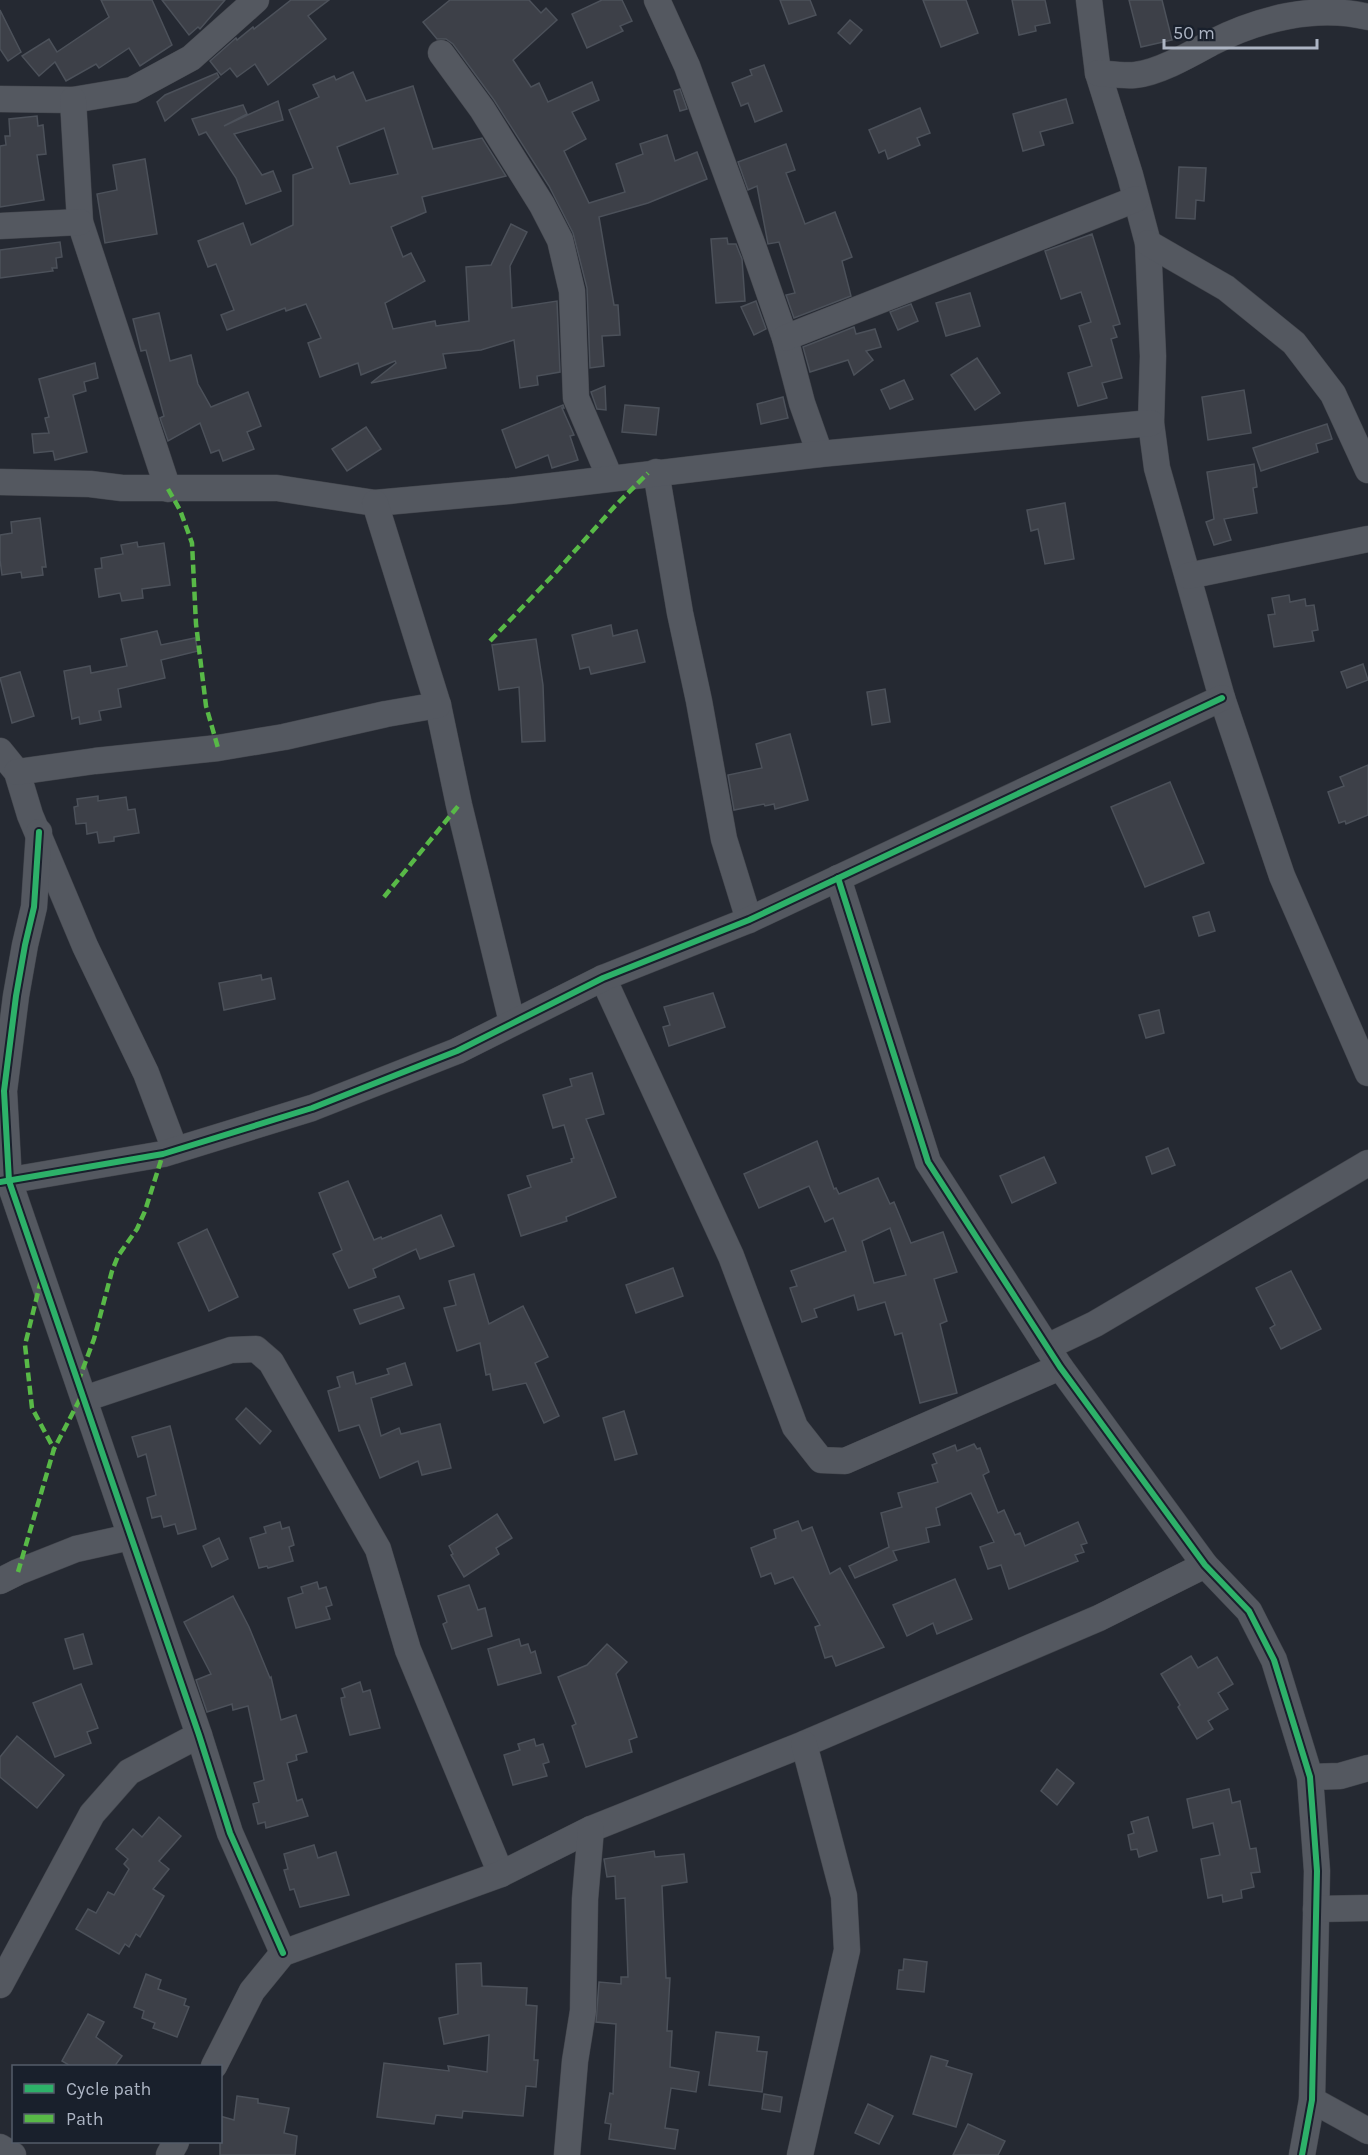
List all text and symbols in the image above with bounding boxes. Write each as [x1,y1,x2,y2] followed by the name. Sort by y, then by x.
[1164,12,1317,50] scale bar
[1173,22,1215,44] text: 50 m
[12,2065,222,2143] legend
[66,2078,151,2100] text: Cycle path
[66,2108,104,2130] text: Path

